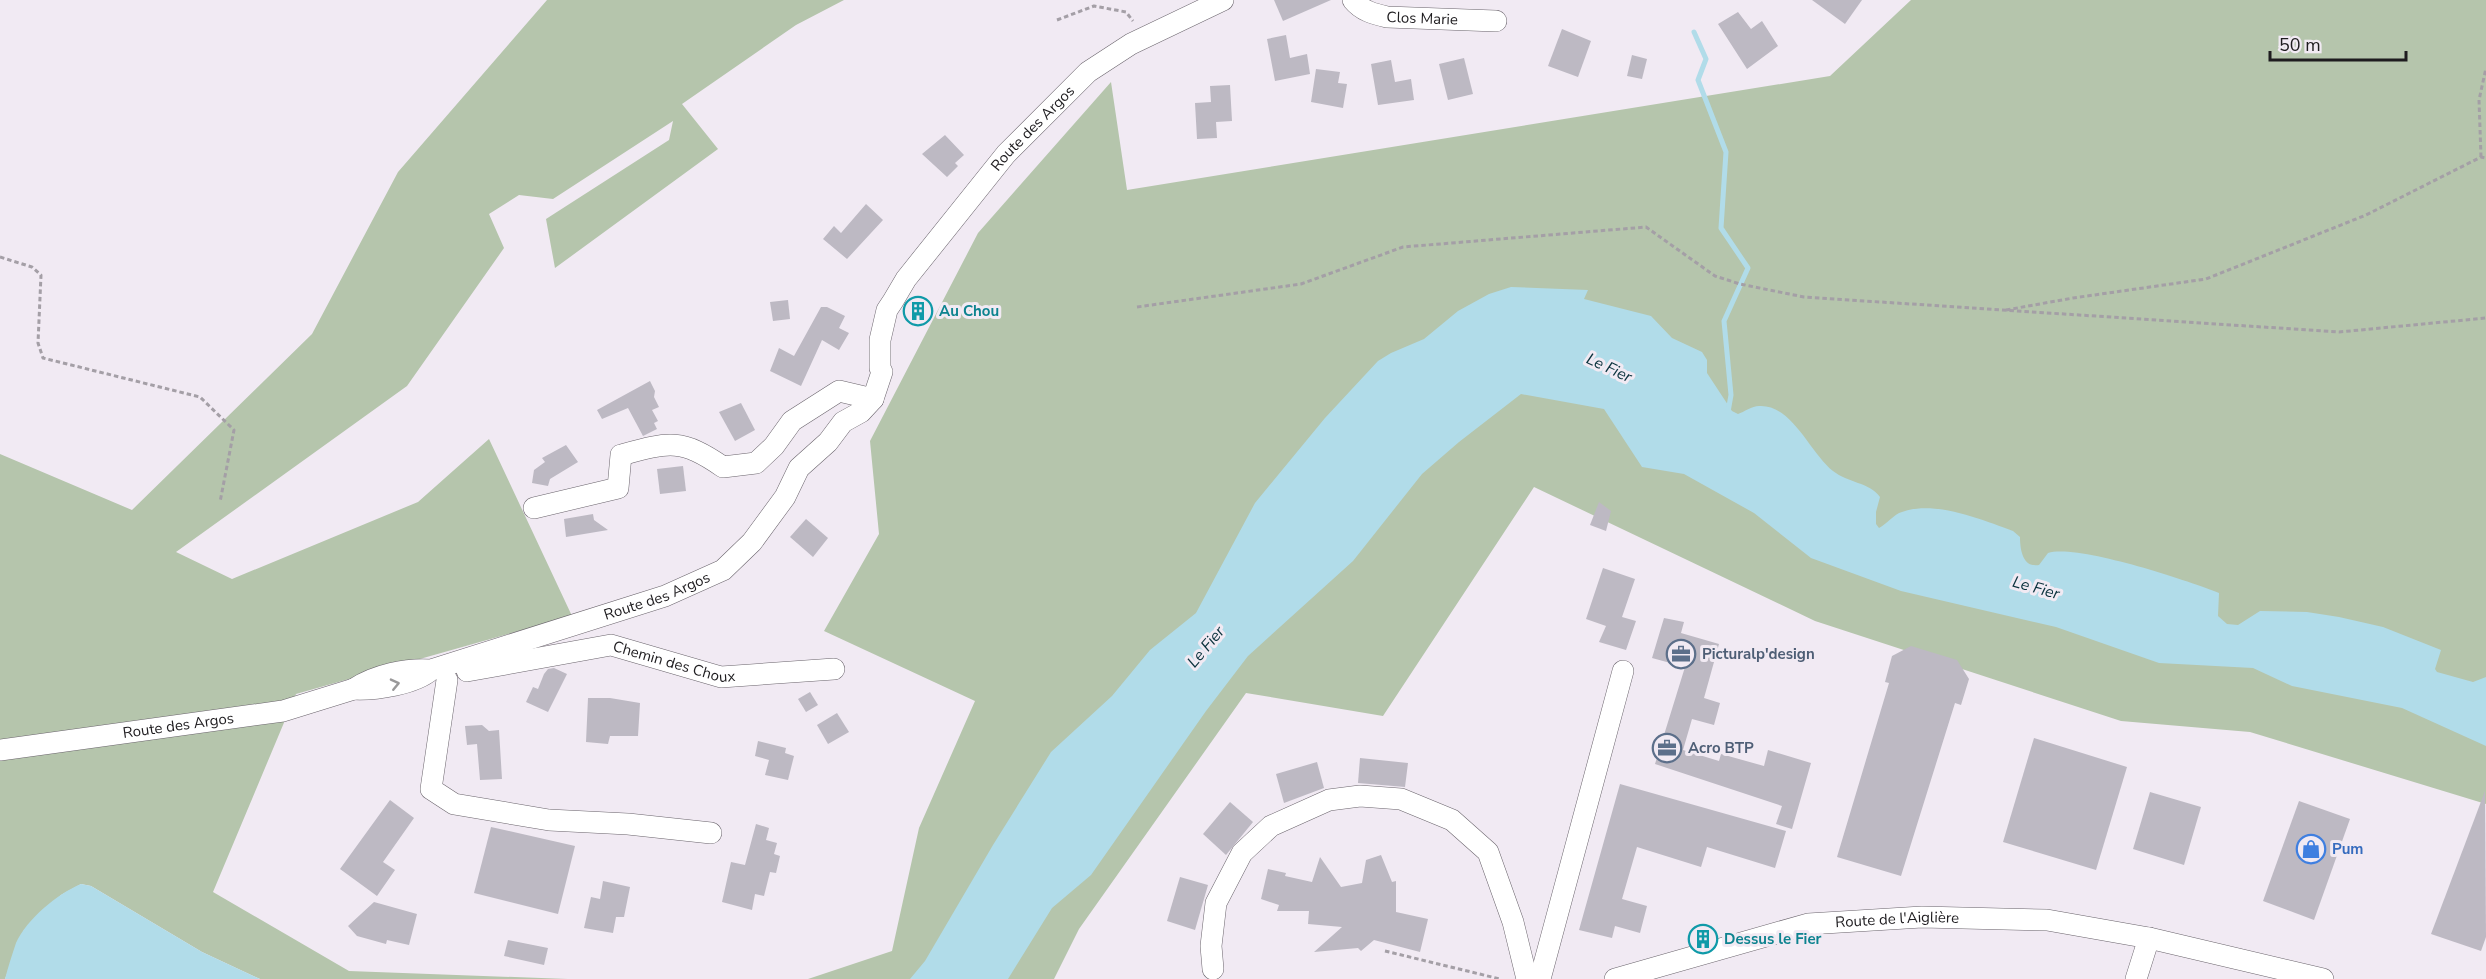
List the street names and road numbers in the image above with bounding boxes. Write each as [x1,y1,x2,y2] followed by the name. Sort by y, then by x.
[1386,7,1458,30] street label: Clos Marie
[986,81,1079,175] street label: Route des Argos
[601,567,713,625] street label: Route des Argos
[611,636,736,687] street label: Chemin des Choux
[121,708,235,743] street label: Route des Argos
[1835,907,1959,932] street label: Route de l'Aiglière

